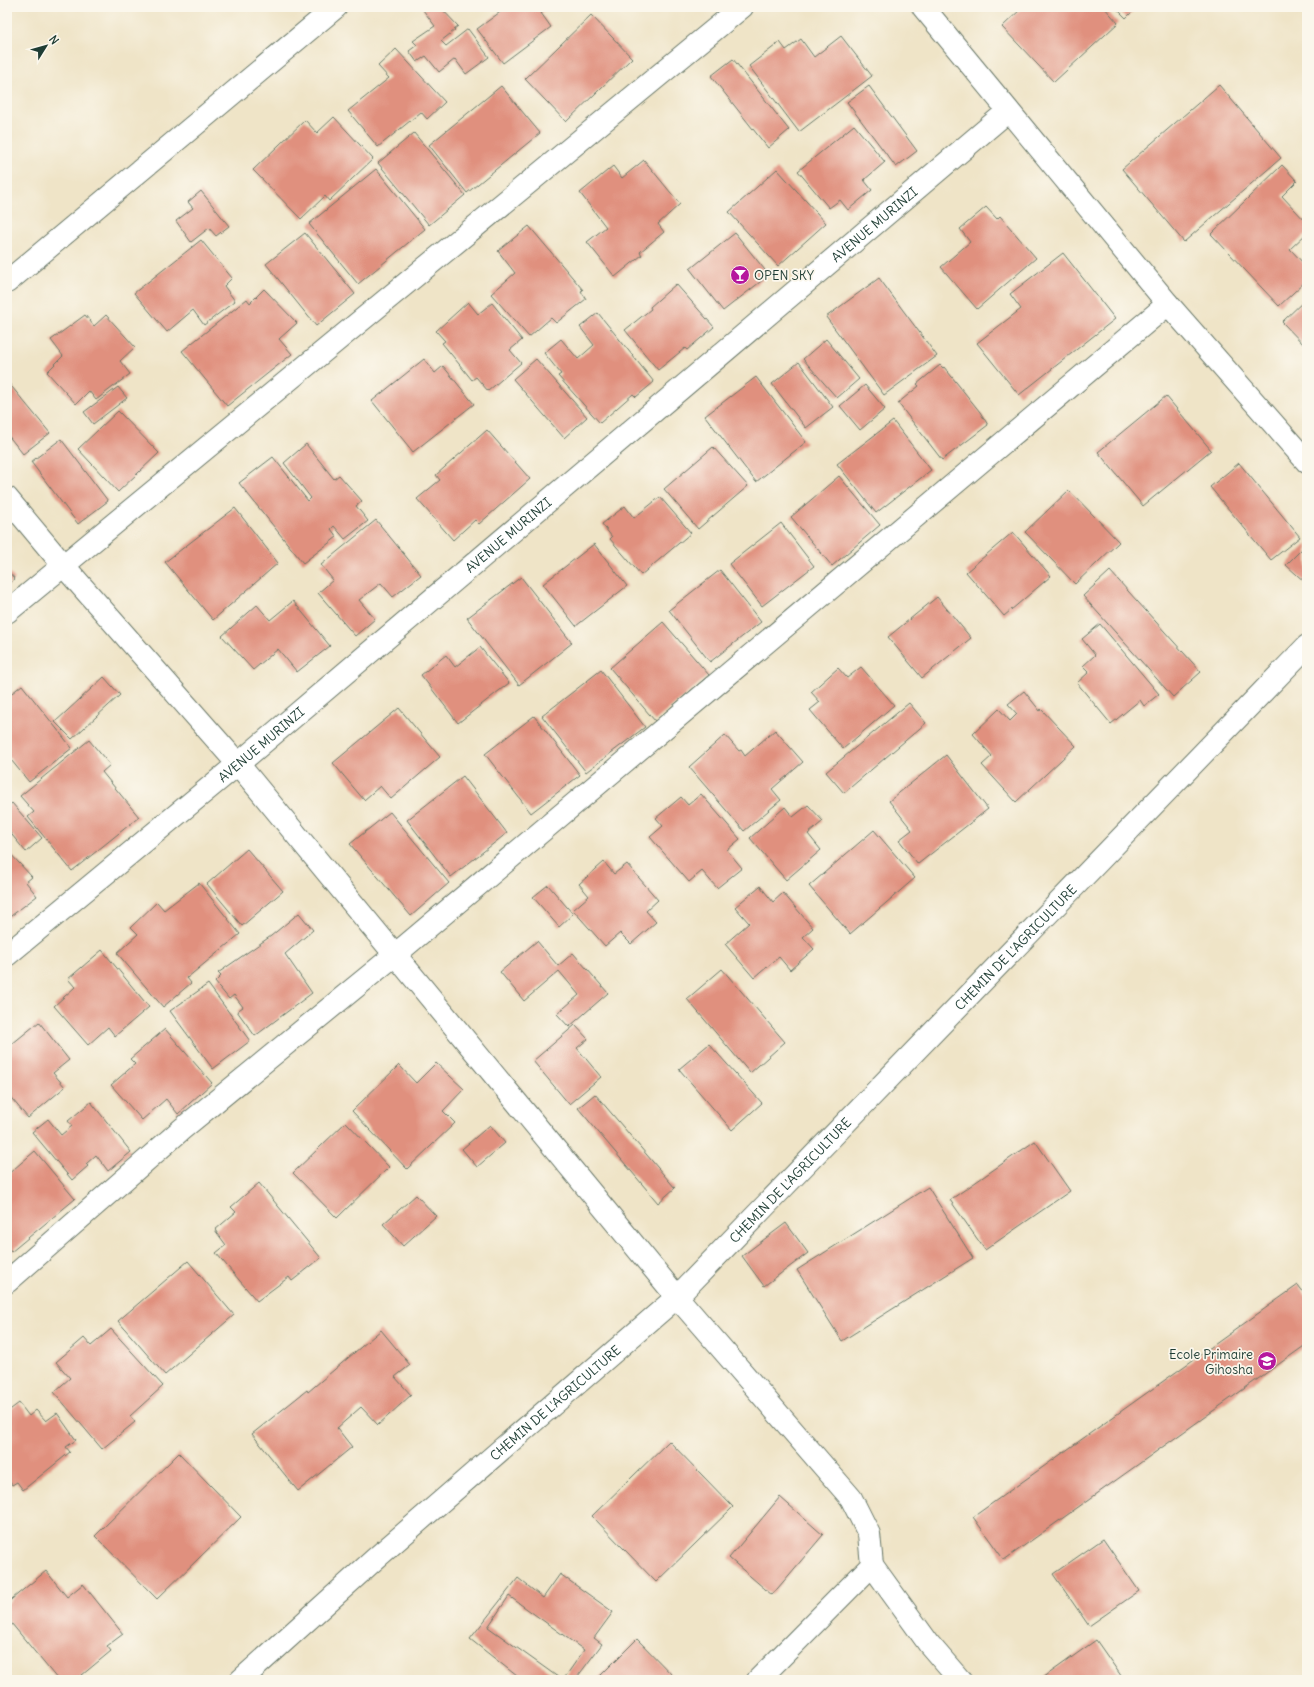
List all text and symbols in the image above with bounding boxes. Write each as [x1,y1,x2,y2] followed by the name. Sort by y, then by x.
[26,26,66,66] north arrow
[46,33,62,47] text: N
[828,183,921,266] street label: AVENUE MURINZI
[729,264,751,286] bar icon: OPEN SKY
[754,267,814,284] place label: OPEN SKY
[462,494,555,577] street label: AVENUE MURINZI
[215,703,308,786] street label: AVENUE MURINZI
[951,881,1081,1014] street label: CHEMIN DE L'AGRICULTURE
[726,1114,855,1247] street label: CHEMIN DE L'AGRICULTURE
[486,1341,625,1465] street label: CHEMIN DE L'AGRICULTURE
[1169,1346,1253,1378] place label: Ecole Primaire Gihosha
[1256,1350,1278,1372] school or university icon: Ecole Primaire Gihosha

